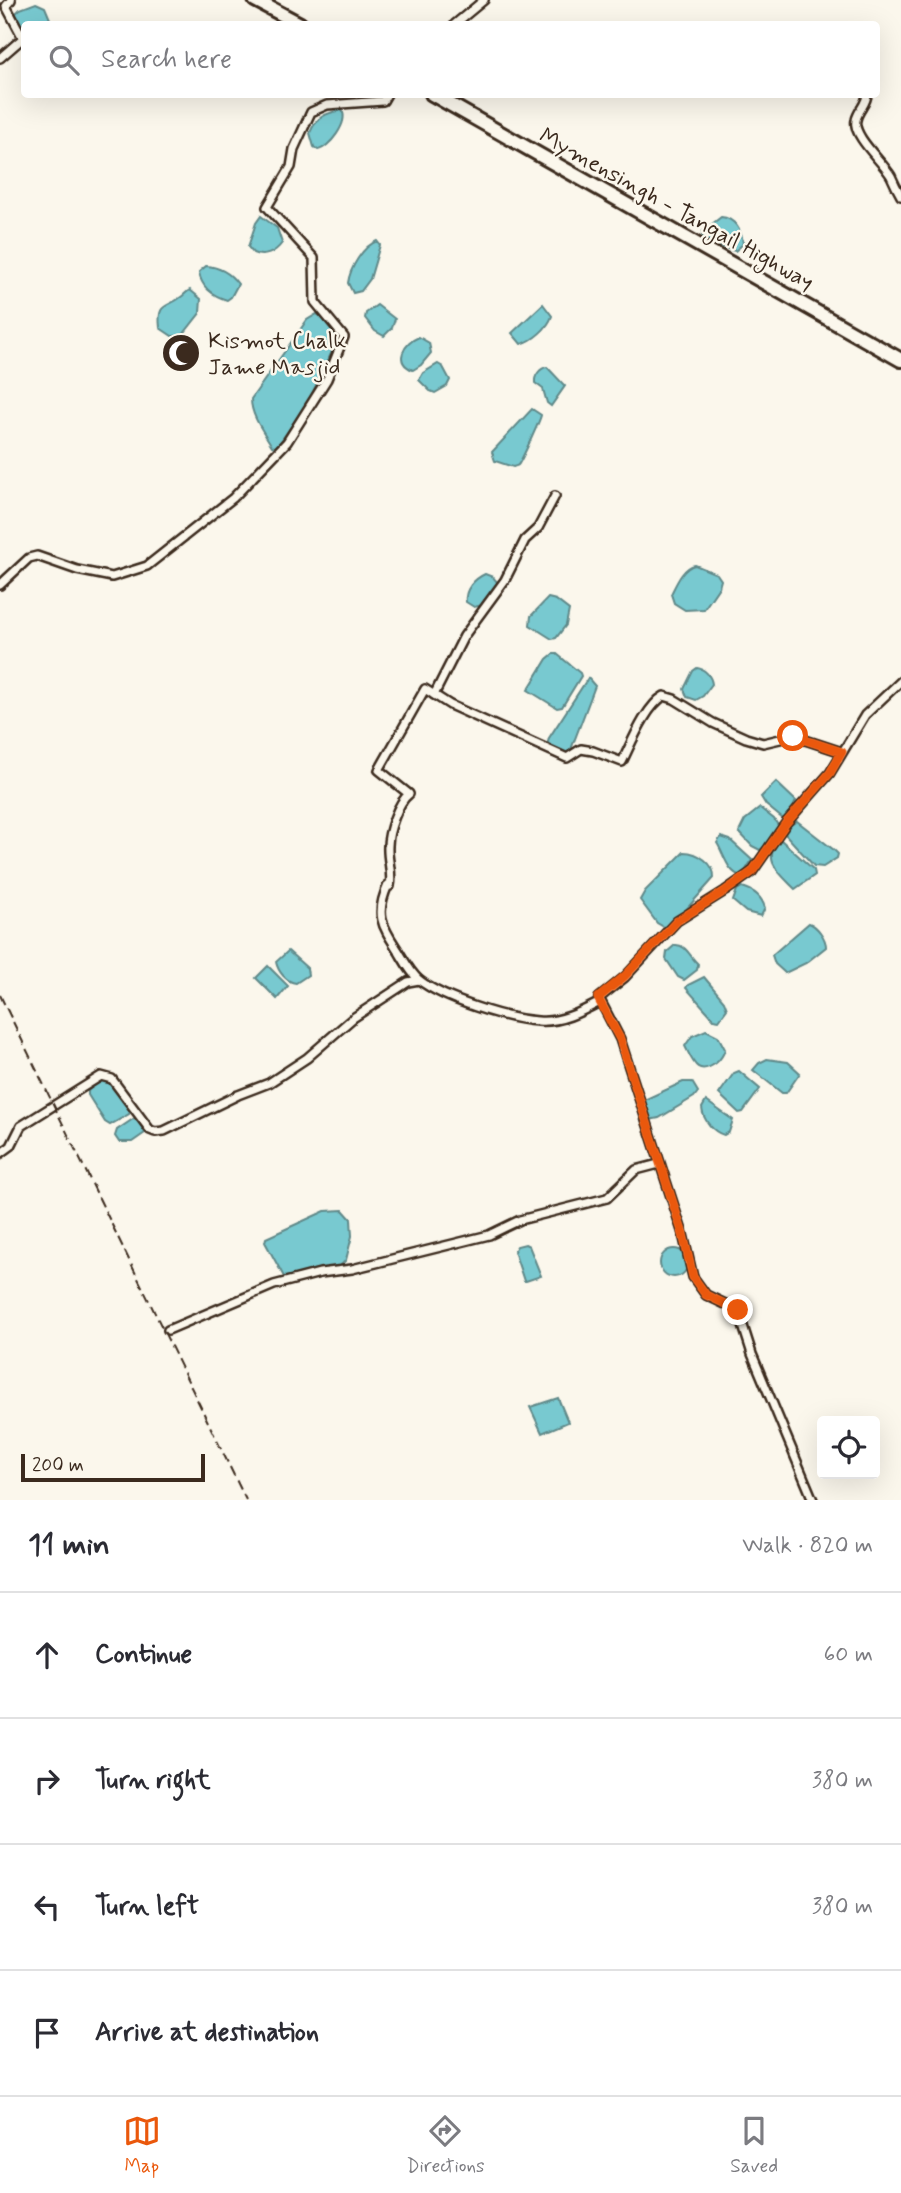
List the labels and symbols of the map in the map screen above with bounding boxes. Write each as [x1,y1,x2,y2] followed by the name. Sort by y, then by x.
[532,122,819,300] street label: Mymensingh - Tangail Highway
[208,327,346,383] place label: Kismot Chalk Jame Masjid
[160,332,202,374] mosque icon: Kismot Chalk Jame Masjid
[777,720,808,751] route start
[722,1294,753,1325] route end
[21,1451,205,1483] scale bar

